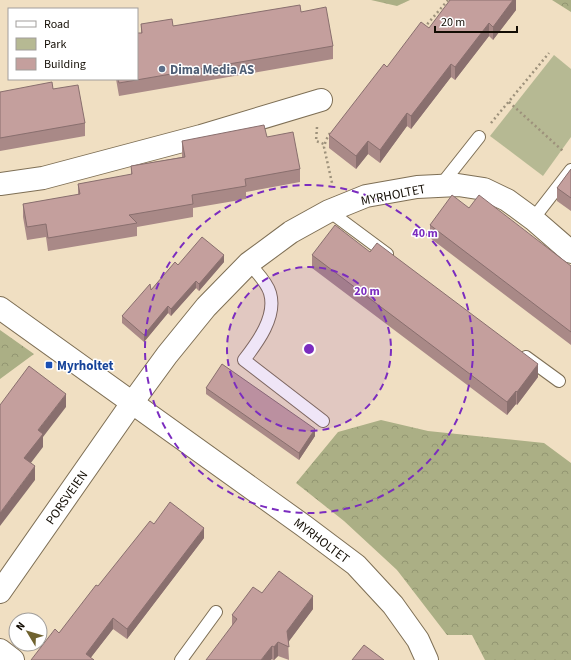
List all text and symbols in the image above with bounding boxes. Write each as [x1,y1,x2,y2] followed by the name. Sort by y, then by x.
[8,8,138,80] legend
[435,8,517,34] scale bar
[441,14,465,31] text: 20 m
[44,16,70,33] text: Road
[44,36,66,53] text: Park
[44,56,86,73] text: Building
[170,61,254,79] place label: Dima Media AS
[157,64,167,74] marker: Dima Media AS
[359,180,427,210] street label: MYRHOLTET
[412,225,438,242] text: 40 m
[354,283,380,300] text: 20 m
[302,342,316,356] centre of rings
[57,357,114,375] place label: Myrholtet
[44,360,54,370] marker: Myrholtet
[42,467,92,528] street label: PORSVEIEN
[290,514,353,568] street label: MYRHOLTET
[8,612,48,652] north arrow
[12,619,29,634] text: N

